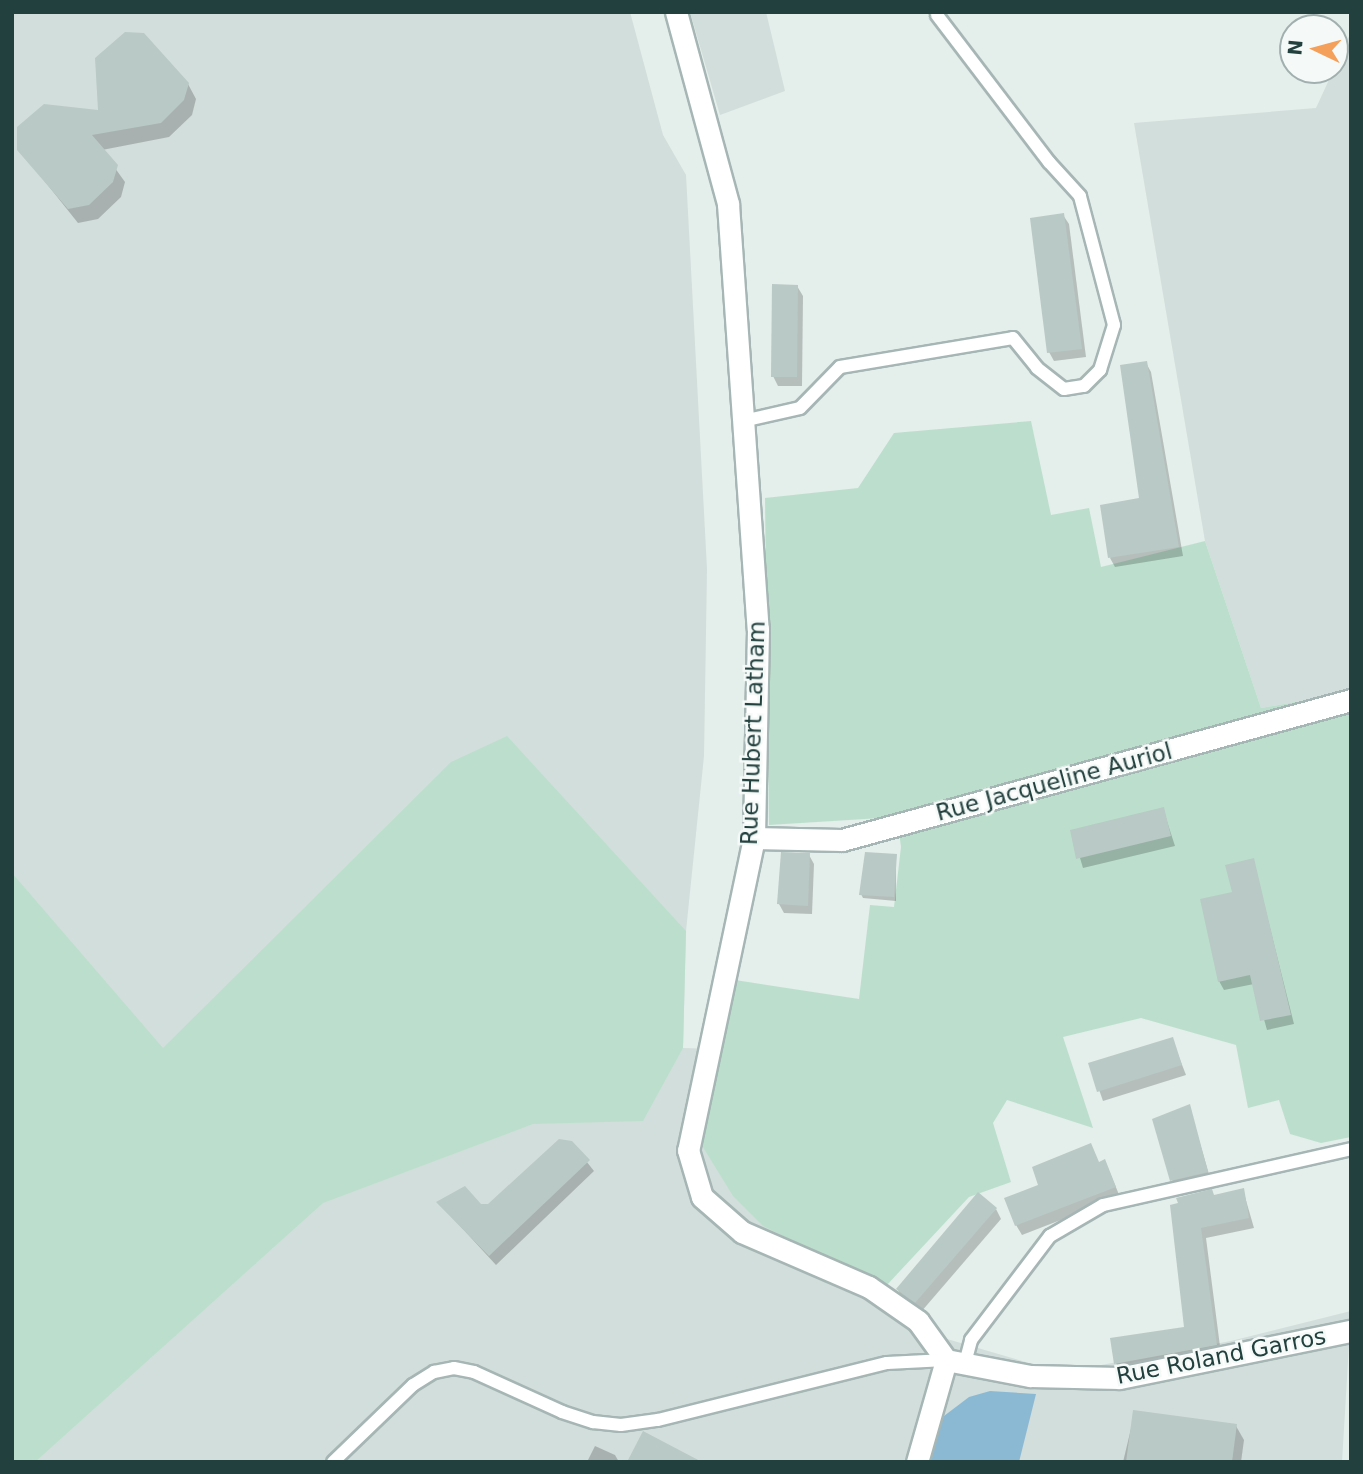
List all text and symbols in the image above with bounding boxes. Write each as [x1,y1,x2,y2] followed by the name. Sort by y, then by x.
[1279,14,1349,84] north arrow
[1283,38,1307,56] text: N
[735,620,771,846] street label: Rue Hubert Latham
[933,737,1175,827] street label: Rue Jacqueline Auriol
[1114,1322,1328,1390] street label: Rue Roland Garros

